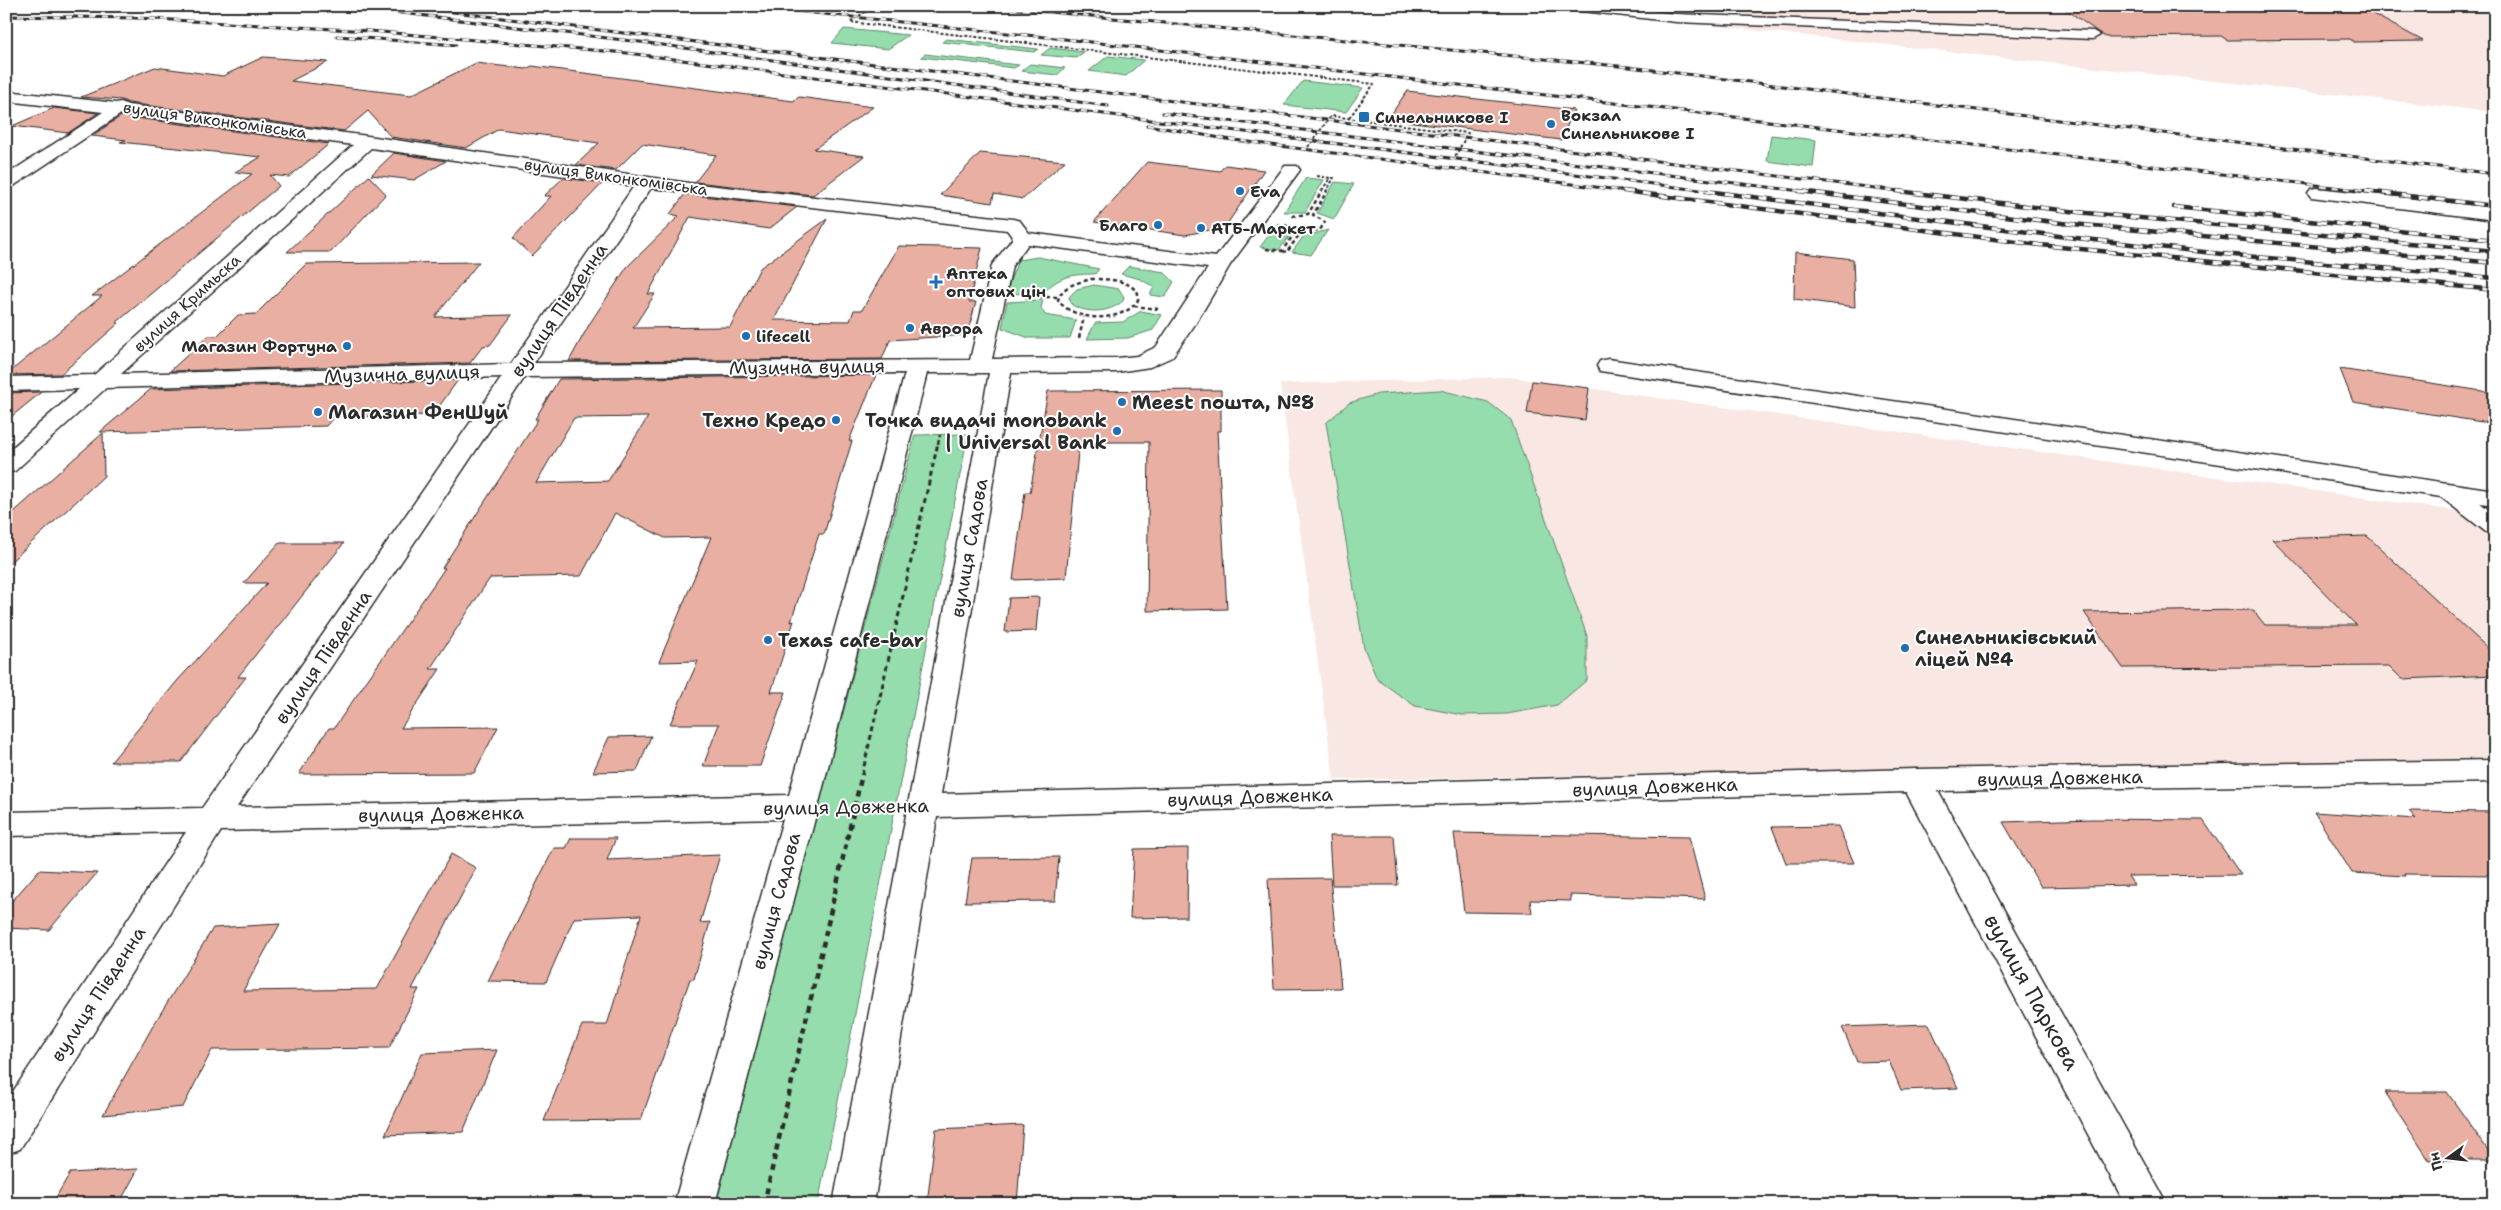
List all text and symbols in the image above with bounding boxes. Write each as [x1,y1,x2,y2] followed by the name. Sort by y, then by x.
[122,97,308,143] street label: вулиця Виконкомівська
[1561,105,1695,144] place label: Вокзал Синельникове І
[1375,107,1509,128] place label: Синельникове І
[1357,110,1371,124] marker: Синельникове І
[1545,118,1557,130] marker: Вокзал Синельникове І
[523,154,709,200] street label: вулиця Виконкомівська
[1250,181,1280,202] place label: Eva
[1234,185,1246,197] marker: Eva
[1099,215,1148,236] place label: Благо
[1211,218,1316,239] place label: АТБ-Маркет
[1152,219,1164,231] marker: Благо
[1195,222,1207,234] marker: АТБ-Маркет
[505,238,613,382] street label: вулиця Південна
[129,249,245,357] street label: вулиця Кримьска
[946,263,1046,302] place label: Аптека оптових цін
[930,276,942,288] marker: Аптека оптових цін
[920,318,983,339] place label: Аврора
[904,322,916,334] marker: Аврора
[756,326,811,347] place label: lifecell
[740,330,752,342] marker: lifecell
[181,336,337,357] place label: Магазин Фортуна
[341,340,353,352] marker: Магазин Фортуна
[729,353,885,381] street label: Музична вулиця
[324,359,480,389] street label: Музична вулиця
[1132,390,1314,415] place label: Meest пошта, №8
[1116,396,1128,408] marker: Meest пошта, №8
[328,400,508,425] place label: Магазин ФенШуй
[312,406,324,418] marker: Магазин ФенШуй
[702,408,826,433] place label: Техно Кредо
[865,408,1107,455] place label: Точка видачі monobank | Universal Bank
[830,414,842,426] marker: Техно Кредо
[1111,425,1123,437] marker: Точка видачі monobank | Universal Bank
[944,476,994,620] street label: вулиця Садова
[269,585,377,729] street label: вулиця Південна
[1915,625,2097,672] place label: Синельниківський ліцей №4
[778,628,924,653] place label: Texas cafe-bar
[762,634,774,646] marker: Texas cafe-bar
[1899,642,1911,654] marker: Синельниківський ліцей №4
[1977,764,2143,792] street label: вулиця Довженка
[1572,772,1738,802] street label: вулиця Довженка
[1167,782,1333,812] street label: вулиця Довженка
[763,793,929,821] street label: вулиця Довженка
[358,800,524,828] street label: вулиця Довженка
[746,829,806,972] street label: вулиця Садова
[1977,909,2087,1076] street label: вулиця Паркова
[45,921,151,1066] street label: вулиця Південна
[2424,1132,2474,1182] north arrow
[2424,1150,2447,1173] text: Пн

